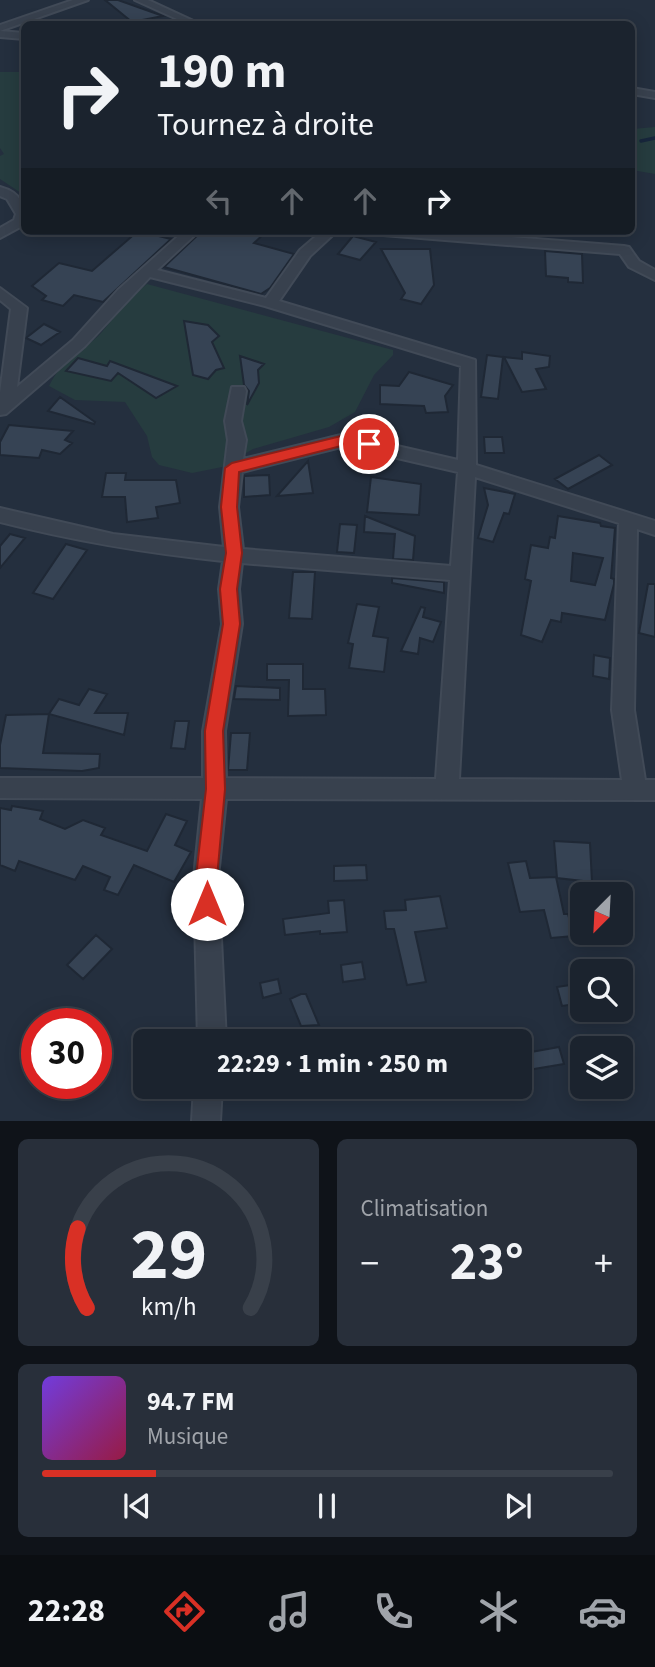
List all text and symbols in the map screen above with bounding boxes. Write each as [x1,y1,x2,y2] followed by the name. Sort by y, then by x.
[157,37,286,107] text: 190 m
[42,49,133,140] icon: right
[157,102,374,148] text: Tournez à droite
[200,182,238,220] icon: left
[273,182,311,220] icon: ahead
[346,182,384,220] icon: ahead
[419,182,457,220] icon: right
[339,414,399,474] pin
[350,425,388,463] icon: arrive
[170,867,244,941] position arrow
[570,882,634,945] north arrow
[570,882,633,1099] map controls
[570,959,633,1022] button: search
[21,1008,112,1099] speed limit sign: 30
[570,1036,633,1099] button: layers
[217,1045,448,1082] text: 22:29 · 1 min · 250 m
[361,1192,488,1225] text: Climatisation
[130,1204,207,1308] text: 29
[450,1226,524,1300] text: 23°
[361,1237,379,1291] text: −
[594,1237,613,1291] text: +
[141,1289,196,1325] text: km/h
[147,1383,235,1420] text: 94.7 FM
[147,1420,228,1453] text: Musique
[118,1487,156,1525] icon: previous
[308,1487,346,1525] icon: pause
[499,1487,537,1525] icon: next
[160,1587,209,1636] icon: directions
[265,1587,314,1636] icon: music
[369,1587,418,1636] icon: phone
[474,1587,523,1636] icon: climate
[578,1587,627,1636] icon: car
[28,1588,105,1634] text: 22:28

